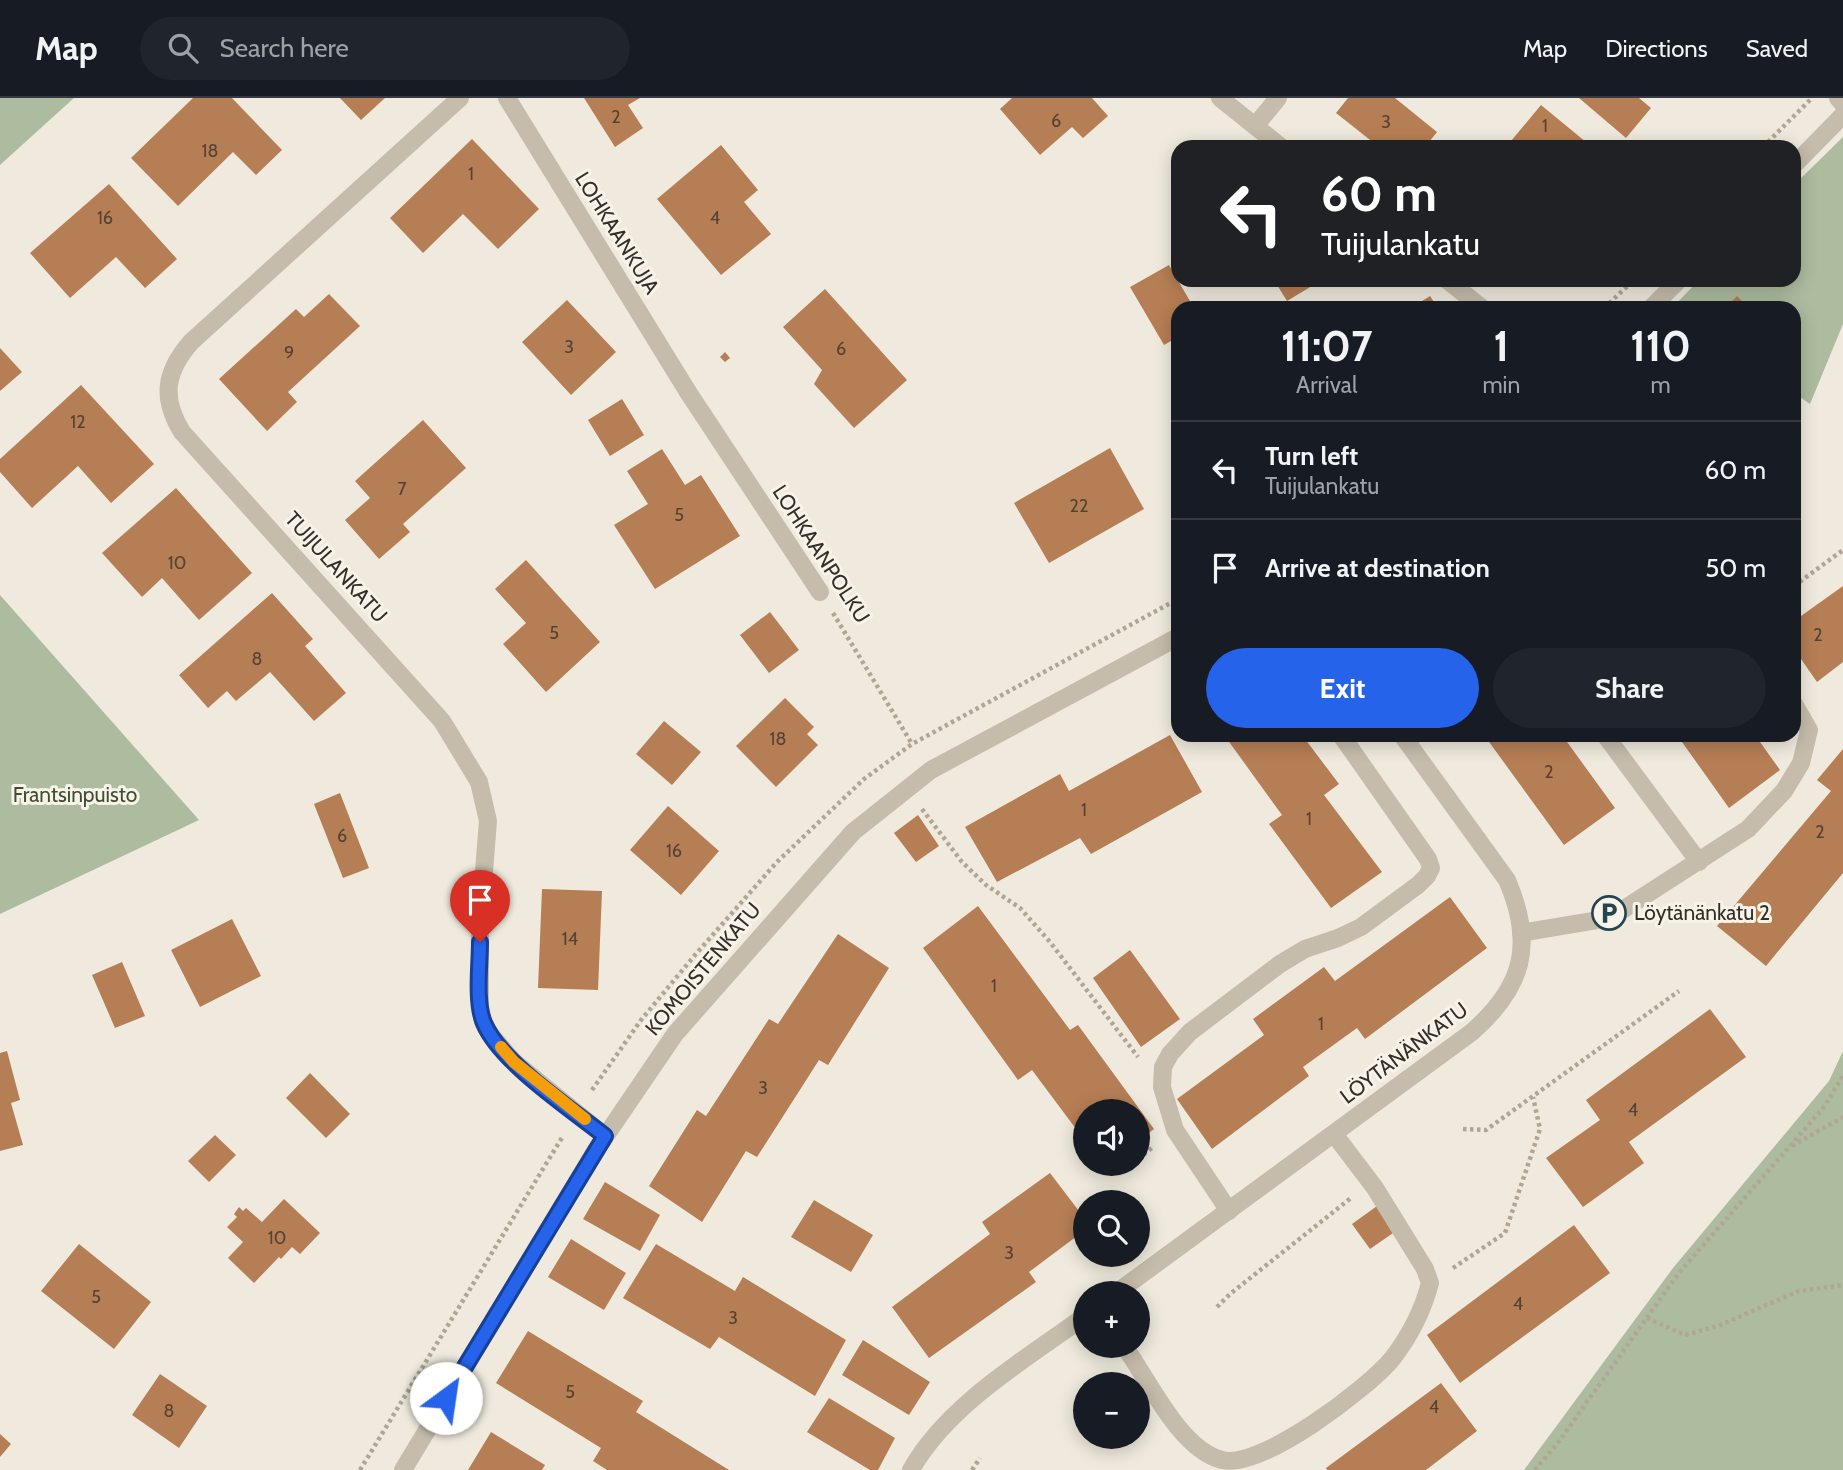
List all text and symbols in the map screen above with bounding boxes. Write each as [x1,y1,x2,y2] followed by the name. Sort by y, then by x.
[140,17,630,80] search box
[35,28,98,68] text: Map
[164,29,202,67] icon: search
[220,32,349,64] text: Search here
[1523,34,1567,63] text: Map
[1605,34,1708,63] text: Directions
[1746,34,1808,63] text: Saved
[611,106,621,128] house number: 2
[1051,110,1061,132] house number: 6
[1381,111,1391,133] house number: 3
[1542,115,1548,137] house number: 1
[202,140,218,162] house number: 18
[468,163,474,185] house number: 1
[1321,164,1437,223] text: 60 m
[570,167,665,298] street label: LOHKAANKUJA
[1206,168,1297,259] icon: left
[97,207,113,229] house number: 16
[710,207,720,229] house number: 4
[1321,224,1480,263] text: Tuijulankatu
[1281,320,1372,372] text: 11:07
[1494,320,1509,372] text: 1
[1630,320,1691,372] text: 110
[564,336,574,358] house number: 3
[836,338,846,360] house number: 6
[284,342,294,364] house number: 9
[1296,371,1357,399] text: Arrival
[1482,371,1520,399] text: min
[1651,371,1671,399] text: m
[70,411,86,433] house number: 12
[1265,440,1358,472] text: Turn left
[1206,451,1244,489] icon: left
[1704,454,1766,486] text: 60 m
[1265,472,1379,500] text: Tuijulankatu
[397,478,407,500] house number: 7
[768,480,875,627] street label: LOHKAANPOLKU
[1070,495,1088,517] house number: 22
[674,504,684,526] house number: 5
[280,506,393,627] street label: TUIJULANKATU
[1206,549,1244,587] icon: arrive
[168,552,186,574] house number: 10
[1265,552,1490,584] text: Arrive at destination
[1705,552,1766,584] text: 50 m
[549,622,559,644] house number: 5
[1813,624,1823,646] house number: 2
[252,648,262,670] house number: 8
[1206,648,1479,728] button: Exit
[1493,648,1766,728] button: Share
[770,728,786,750] house number: 18
[1544,761,1554,783] house number: 2
[13,782,137,807] park label: Frantsinpuisto
[1081,799,1087,821] house number: 1
[1306,808,1312,830] house number: 1
[1815,821,1825,843] house number: 2
[337,825,347,847] house number: 6
[666,840,682,862] house number: 16
[450,870,510,942] pin
[461,881,499,919] icon: arrive
[1590,894,1628,932] parking icon: Löytänänkatu 2
[640,897,765,1040] street label: KOMOISTENKATU
[1634,900,1770,925] place label: Löytänänkatu 2
[562,928,578,950] house number: 14
[991,975,997,997] house number: 1
[1335,997,1472,1109] street label: LÖYTÄNÄNKATU
[1318,1013,1324,1035] house number: 1
[758,1077,768,1099] house number: 3
[1073,1099,1150,1449] map controls
[1073,1099,1150,1176] button: sound
[1628,1099,1638,1121] house number: 4
[1073,1190,1150,1267] button: search
[268,1227,286,1249] house number: 10
[1004,1242,1014,1264] house number: 3
[1073,1281,1150,1358] button: +
[91,1286,101,1308] house number: 5
[1513,1293,1523,1315] house number: 4
[728,1307,738,1329] house number: 3
[409,1361,483,1435] position arrow
[1073,1372,1150,1449] button: −
[565,1381,575,1403] house number: 5
[1429,1396,1439,1418] house number: 4
[164,1400,174,1422] house number: 8

